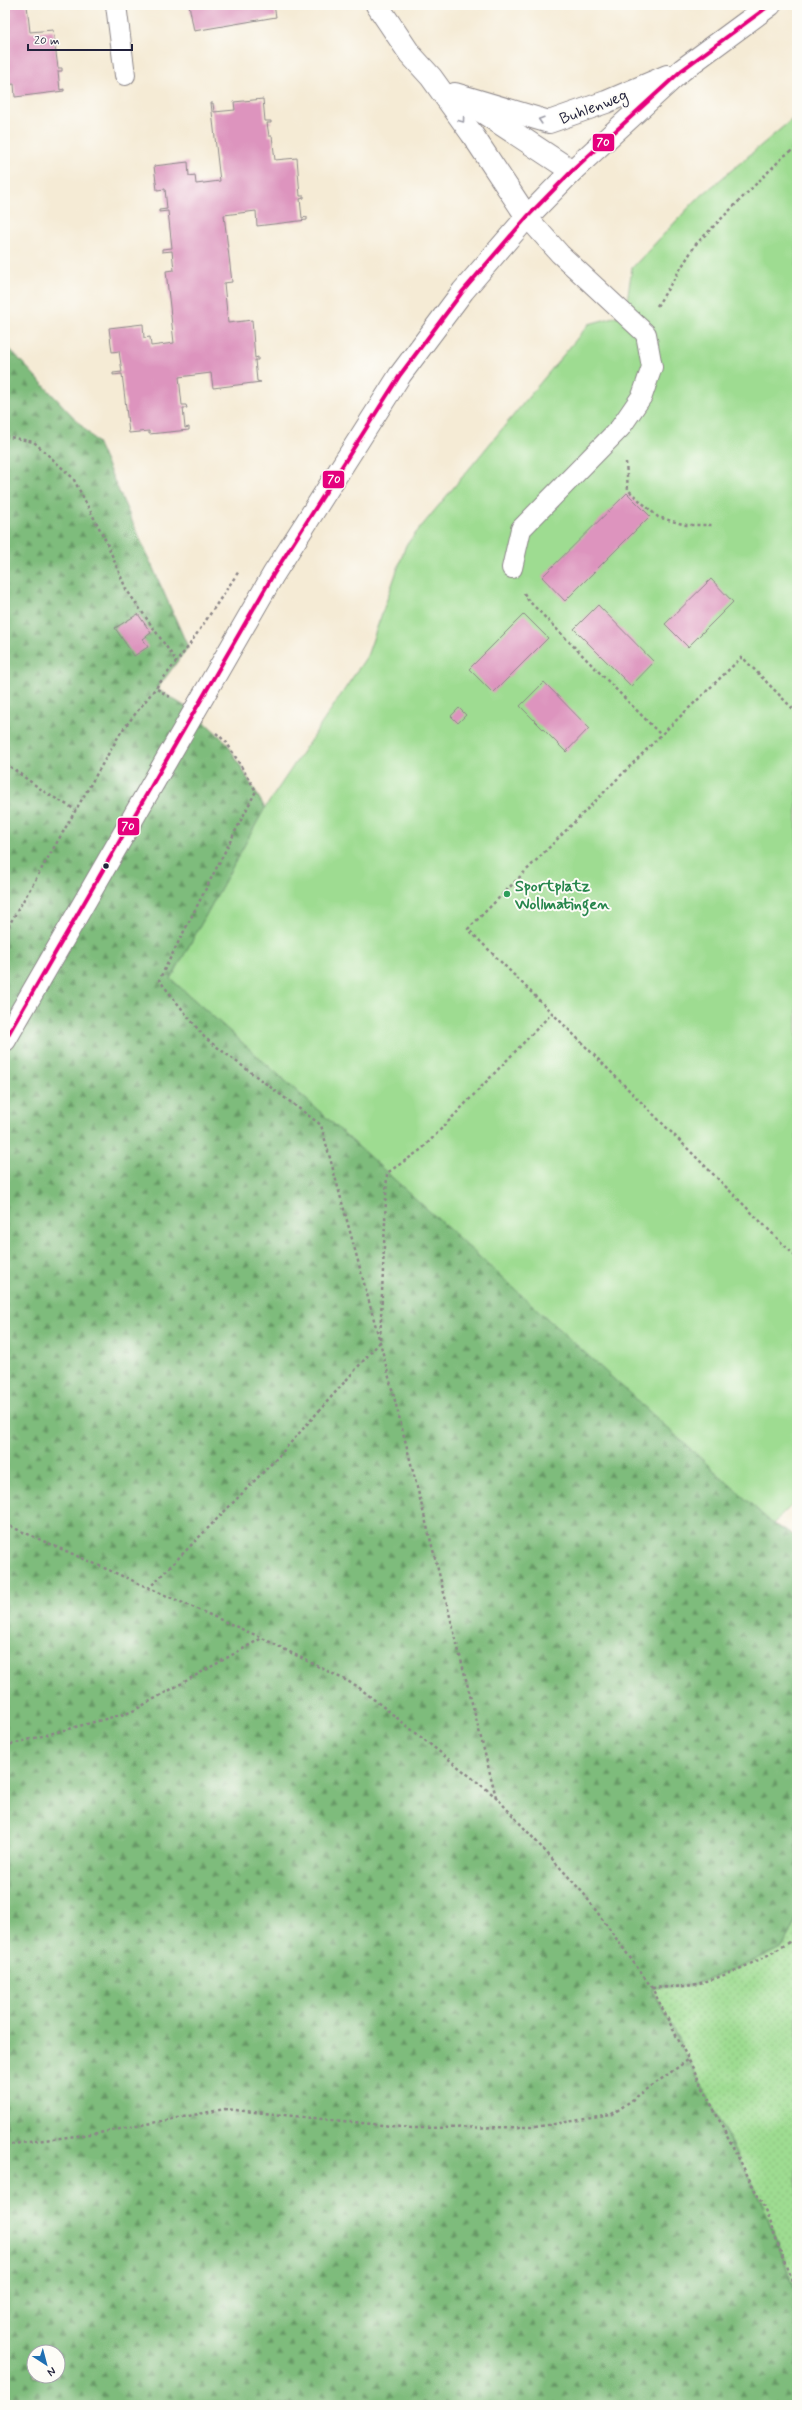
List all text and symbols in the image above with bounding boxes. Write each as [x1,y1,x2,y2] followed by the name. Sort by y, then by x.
[28,26,132,52] scale bar
[34,33,60,49] text: 20 m
[557,85,631,131] street label: Buhlenweg
[457,116,464,123] one-way arrow
[538,116,545,125] one-way arrow
[592,133,615,152] line badge: 70
[597,136,609,150] text: 70
[322,470,345,489] line badge: 70
[328,473,340,487] text: 70
[117,817,140,836] line badge: 70
[122,820,134,834] text: 70
[101,861,111,871] unlabelled marker
[514,876,610,917] place label: Sportplatz Wollmatingen
[502,889,512,899] marker: Sportplatz Wollmatingen
[26,2344,66,2384] north arrow
[44,2363,58,2379] text: N

